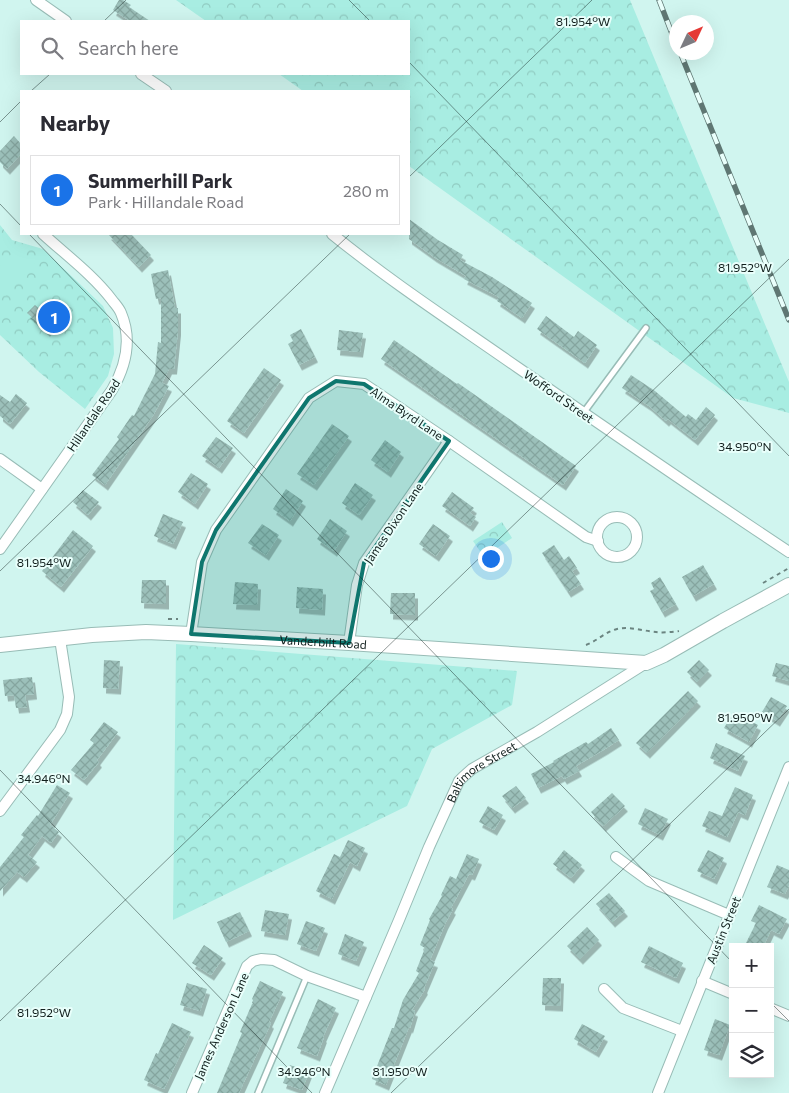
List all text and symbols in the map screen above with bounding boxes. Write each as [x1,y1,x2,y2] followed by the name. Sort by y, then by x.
[556,14,610,28] text: 81.954°W
[669,15,714,60] north arrow
[20,20,410,75] search box
[38,34,66,62] icon: search
[78,36,178,59] text: Search here
[40,110,110,135] text: Nearby
[88,169,233,192] text: Summerhill Park
[53,181,61,200] text: 1
[343,181,389,200] text: 280 m
[88,192,244,211] text: Park · Hillandale Road
[718,260,772,274] text: 81.952°W
[38,298,70,336] pin: 1
[521,367,597,425] street label: Wofford Street
[64,376,122,454] street label: Hillandale Road
[368,384,446,442] street label: Alma Byrd Lane
[718,439,772,453] text: 34.950°N
[361,480,426,567] street label: James Dixon Lane
[478,546,504,572] your location
[17,555,71,569] text: 81.954°W
[279,632,367,651] street label: Vanderbilt Road
[718,710,772,724] text: 81.950°W
[443,738,519,804] street label: Baltimore Street
[17,771,71,785] text: 34.946°N
[703,894,743,966] street label: Austin Street
[729,943,774,1078] map controls
[729,943,774,988] button: +
[191,970,252,1082] street label: James Anderson Lane
[729,988,774,1033] button: −
[17,1005,71,1019] text: 81.952°W
[729,1033,774,1078] button: layers
[277,1064,331,1078] text: 34.946°N
[373,1064,427,1078] text: 81.950°W

